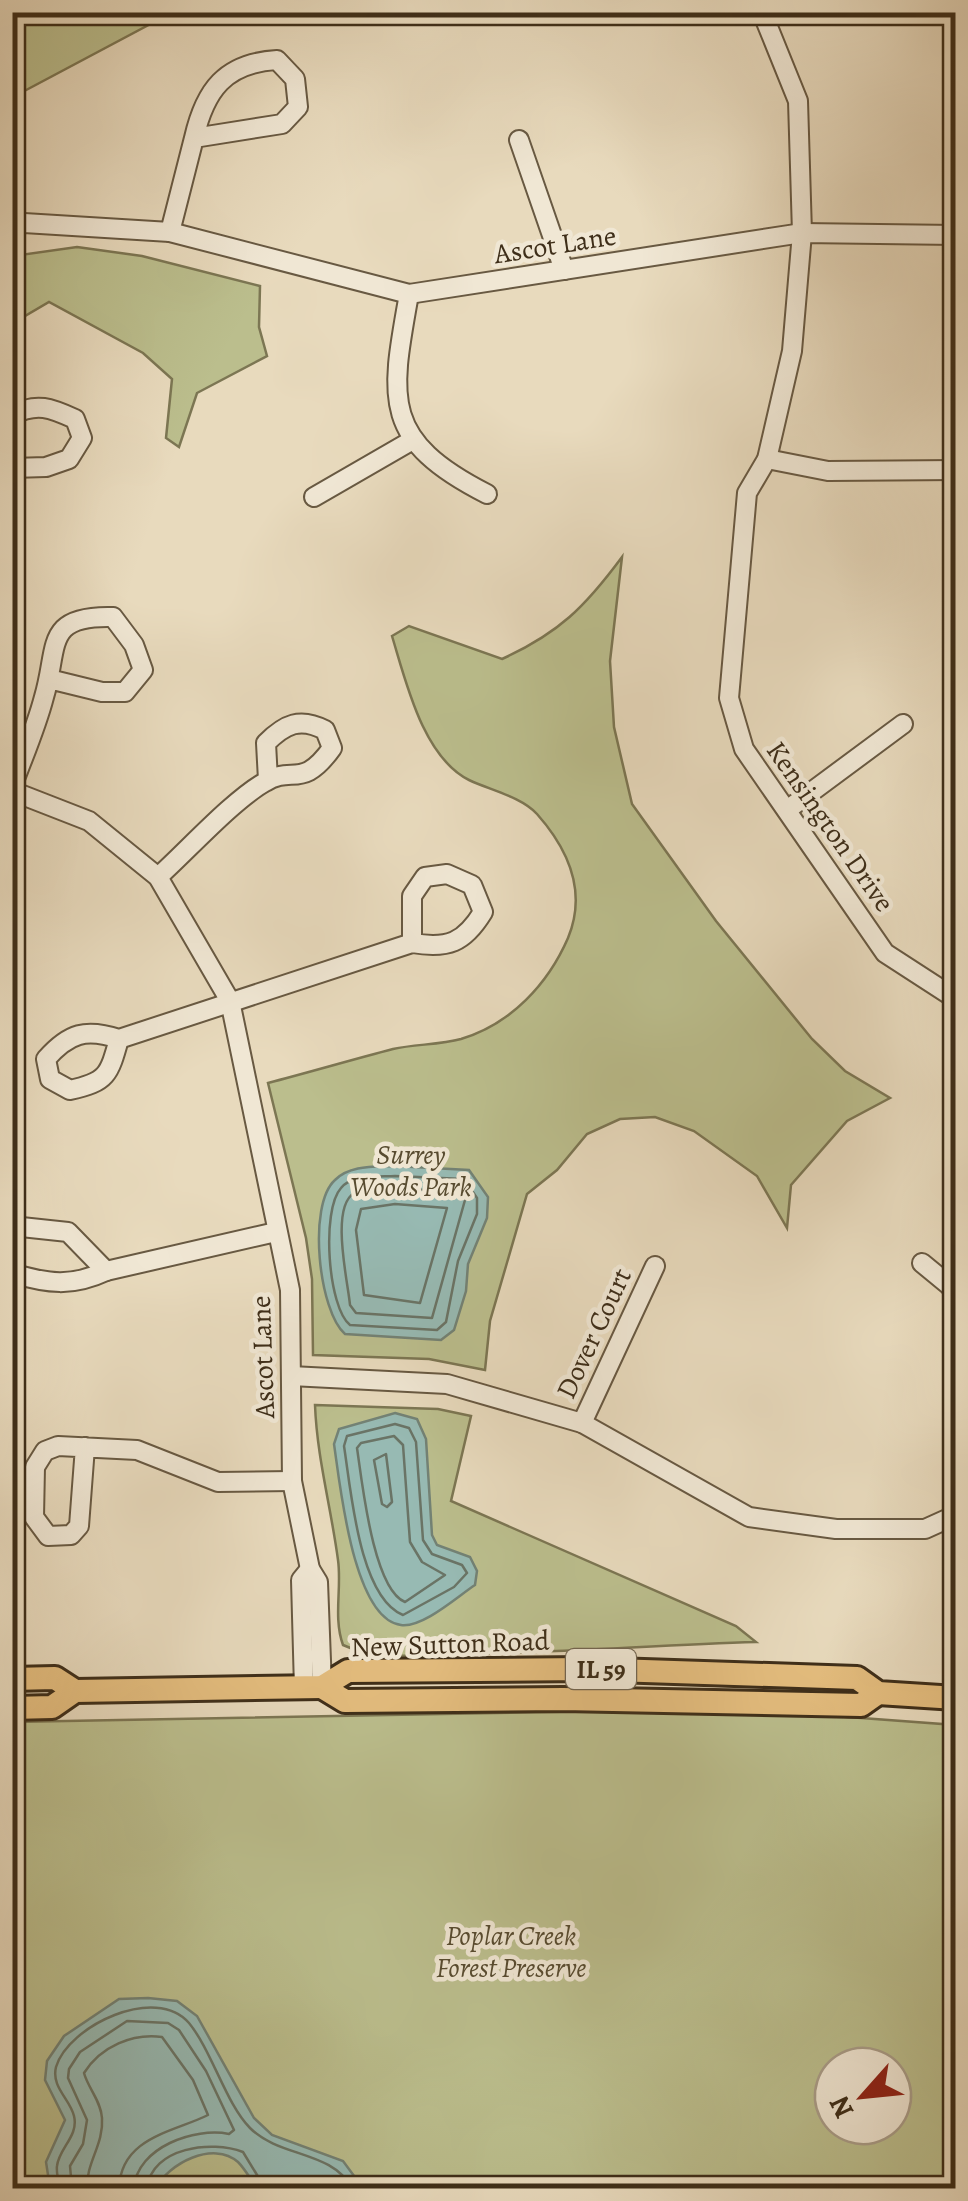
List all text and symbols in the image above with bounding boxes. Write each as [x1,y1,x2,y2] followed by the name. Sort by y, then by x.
[490,217,619,274] street label: Ascot Lane
[757,734,903,919] street label: Kensington Drive
[350,1136,472,1206] park label: Surrey Woods Park
[547,1262,641,1405] street label: Dover Court
[242,1295,284,1420] street label: Ascot Lane
[350,1622,551,1666] street label: New Sutton Road
[566,1649,636,1689] road number: IL 59
[436,1917,586,1987] park label: Poplar Creek Forest Preserve
[813,2046,913,2146] north arrow
[820,2089,863,2125] text: N

